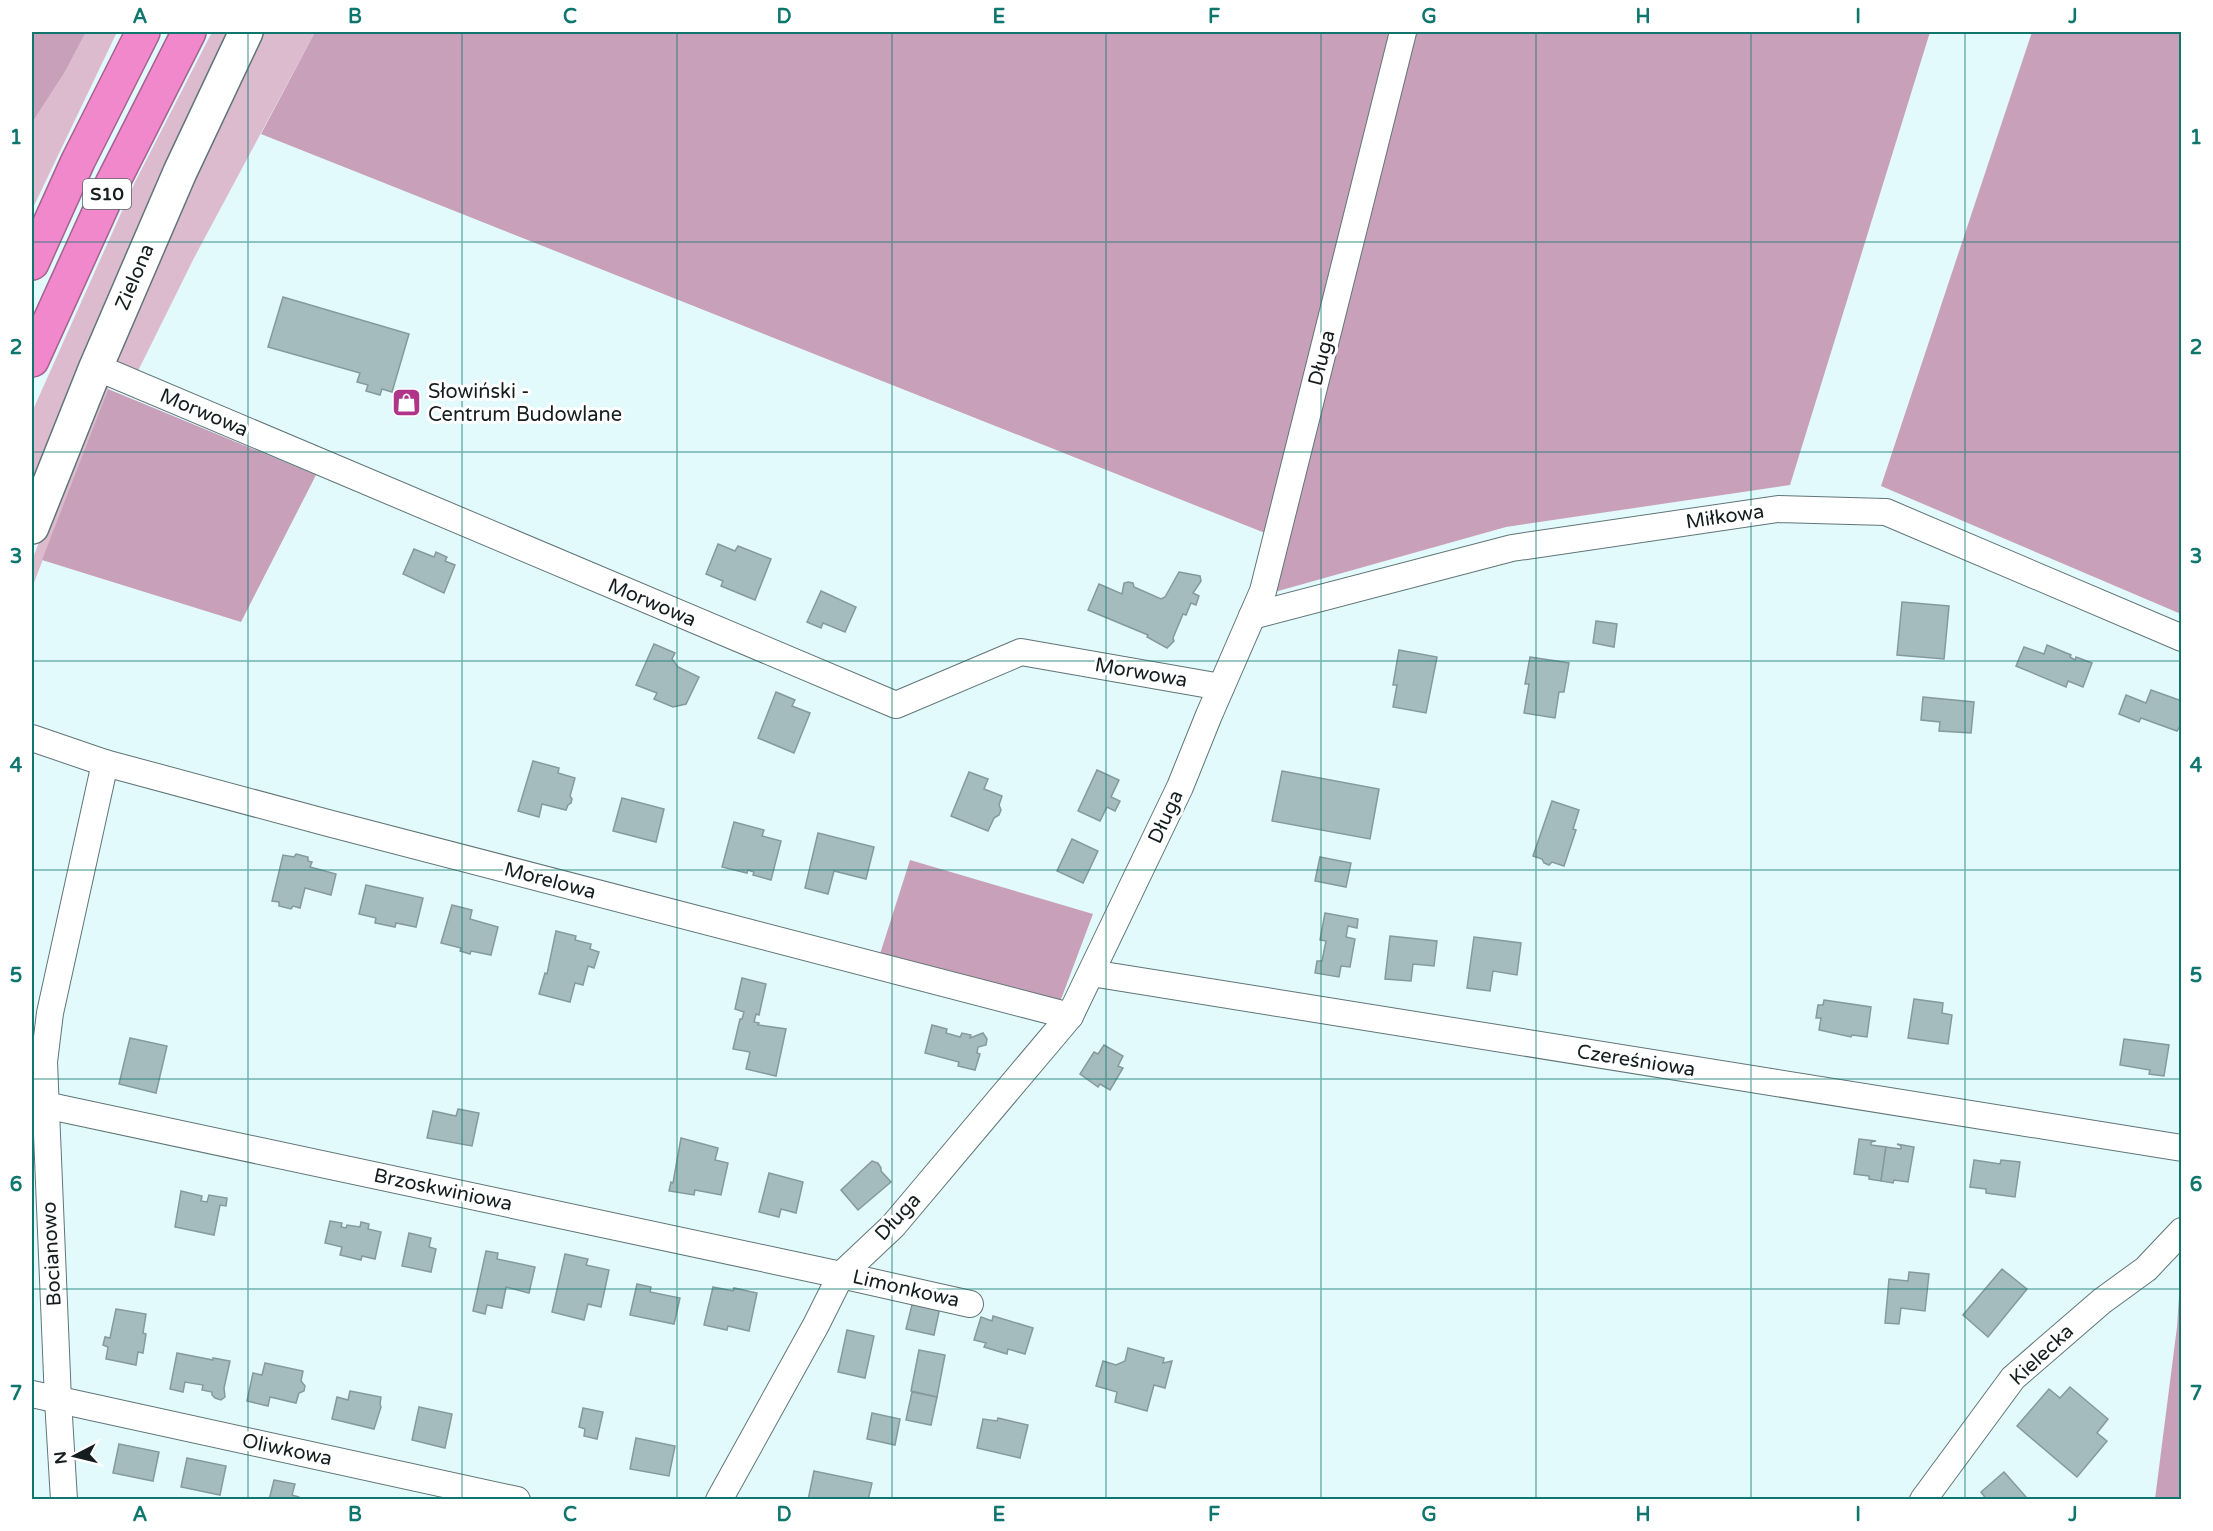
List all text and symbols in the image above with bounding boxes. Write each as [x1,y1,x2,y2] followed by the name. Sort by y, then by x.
[133,5,148,29] text: A
[348,5,362,29] text: B
[563,5,577,29] text: C
[776,5,792,29] text: D
[993,5,1006,29] text: E
[1208,5,1220,29] text: F
[1421,5,1437,29] text: G
[1635,5,1651,29] text: H
[1855,5,1861,29] text: I
[2067,5,2078,29] text: J
[10,126,22,150] text: 1
[2190,126,2202,150] text: 1
[83,179,131,209] road number: S10
[110,240,160,314] street label: Zielona
[1304,328,1340,388] street label: Długa
[10,336,22,360] text: 2
[2190,336,2202,360] text: 2
[428,380,622,427] place label: Słowiński - Centrum Budowlane
[156,384,252,442] street label: Morwowa
[391,387,423,419] shop icon: Słowiński - Centrum Budowlane
[1684,500,1766,534] street label: Miłkowa
[10,545,22,569] text: 3
[2190,545,2202,569] text: 3
[604,574,700,632] street label: Morwowa
[1093,653,1189,693] street label: Morwowa
[10,754,23,778] text: 4
[2190,754,2203,778] text: 4
[1143,786,1189,848] street label: Długa
[502,857,598,905] street label: Morelowa
[10,964,22,988] text: 5
[2190,964,2202,988] text: 5
[1575,1040,1697,1082] street label: Czereśniowa
[372,1164,514,1216] street label: Brzoskwiniowa
[10,1173,22,1197] text: 6
[2190,1173,2202,1197] text: 6
[870,1188,926,1246] street label: Długa
[37,1201,67,1307] street label: Bocianowo
[850,1265,962,1313] street label: Limonkowa
[2005,1319,2079,1391] street label: Kielecka
[10,1382,22,1406] text: 7
[2190,1382,2202,1406] text: 7
[45,1426,105,1486] north arrow
[240,1429,334,1471] street label: Oliwkowa
[50,1450,72,1465] text: N
[133,1503,148,1527] text: A
[348,1503,362,1527] text: B
[563,1503,577,1527] text: C
[776,1503,792,1527] text: D
[993,1503,1006,1527] text: E
[1208,1503,1220,1527] text: F
[1421,1503,1437,1527] text: G
[1635,1503,1651,1527] text: H
[1855,1503,1861,1527] text: I
[2067,1503,2078,1527] text: J

